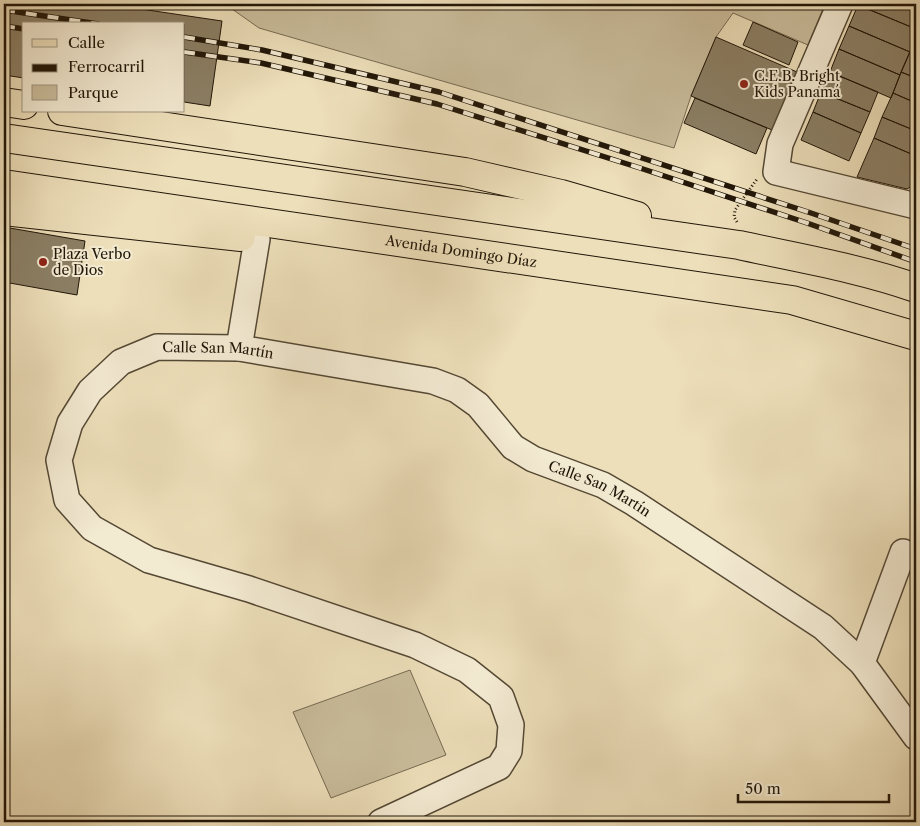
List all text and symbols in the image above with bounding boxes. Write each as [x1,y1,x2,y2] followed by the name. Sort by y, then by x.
[22,22,185,112] legend
[68,33,105,52] text: Calle
[68,57,145,76] text: Ferrocarril
[754,67,841,101] place label: C.E.B. Bright Kids Panamá
[738,78,750,90] marker: C.E.B. Bright Kids Panamá
[68,83,118,102] text: Parque
[383,231,538,271] street label: Avenida Domingo Díaz
[53,245,131,279] place label: Plaza Verbo de Dios
[37,256,49,268] marker: Plaza Verbo de Dios
[162,338,275,363] street label: Calle San Martín
[546,457,654,521] street label: Calle San Martín
[738,771,889,803] scale bar
[745,779,781,798] text: 50 m

